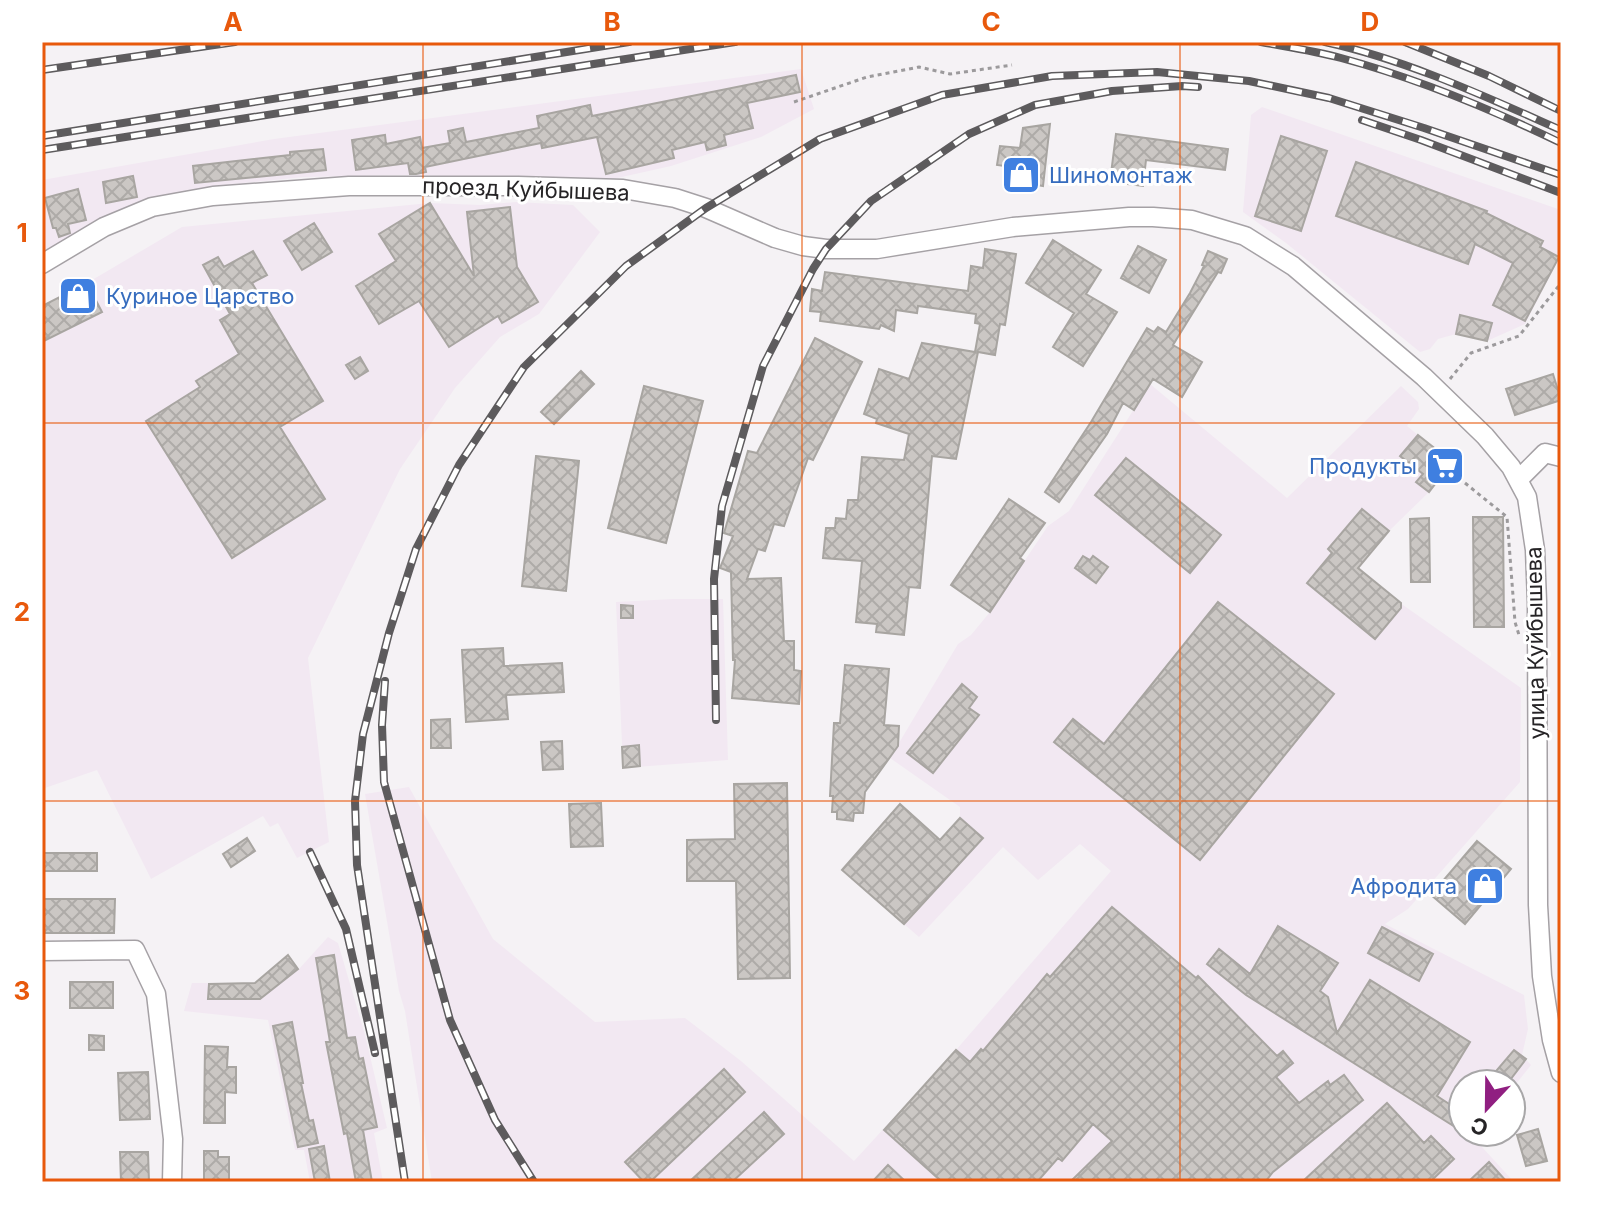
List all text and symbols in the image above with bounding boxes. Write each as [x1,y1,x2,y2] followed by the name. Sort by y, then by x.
[223,6,243,37] text: A
[603,6,621,37] text: B
[981,6,1001,37] text: C
[1361,6,1379,37] text: D
[1000,154,1042,196] shop icon: Шиномонтаж
[1049,162,1193,188] place label: Шиномонтаж
[422,172,630,206] street label: проезд Куйбышева
[16,217,28,248] text: 1
[57,275,99,317] shop icon: Куриное Царство
[106,283,294,309] place label: Куриное Царство
[1424,445,1466,487] supermarket icon: Продукты
[1309,453,1417,479] place label: Продукты
[1520,546,1550,740] street label: улица Куйбышева
[14,596,30,627] text: 2
[1464,865,1506,907] shop icon: Афродита
[1351,873,1457,899] place label: Афродита
[14,975,30,1006] text: 3
[1447,1068,1527,1148] north arrow
[1467,1111,1492,1142] text: С

